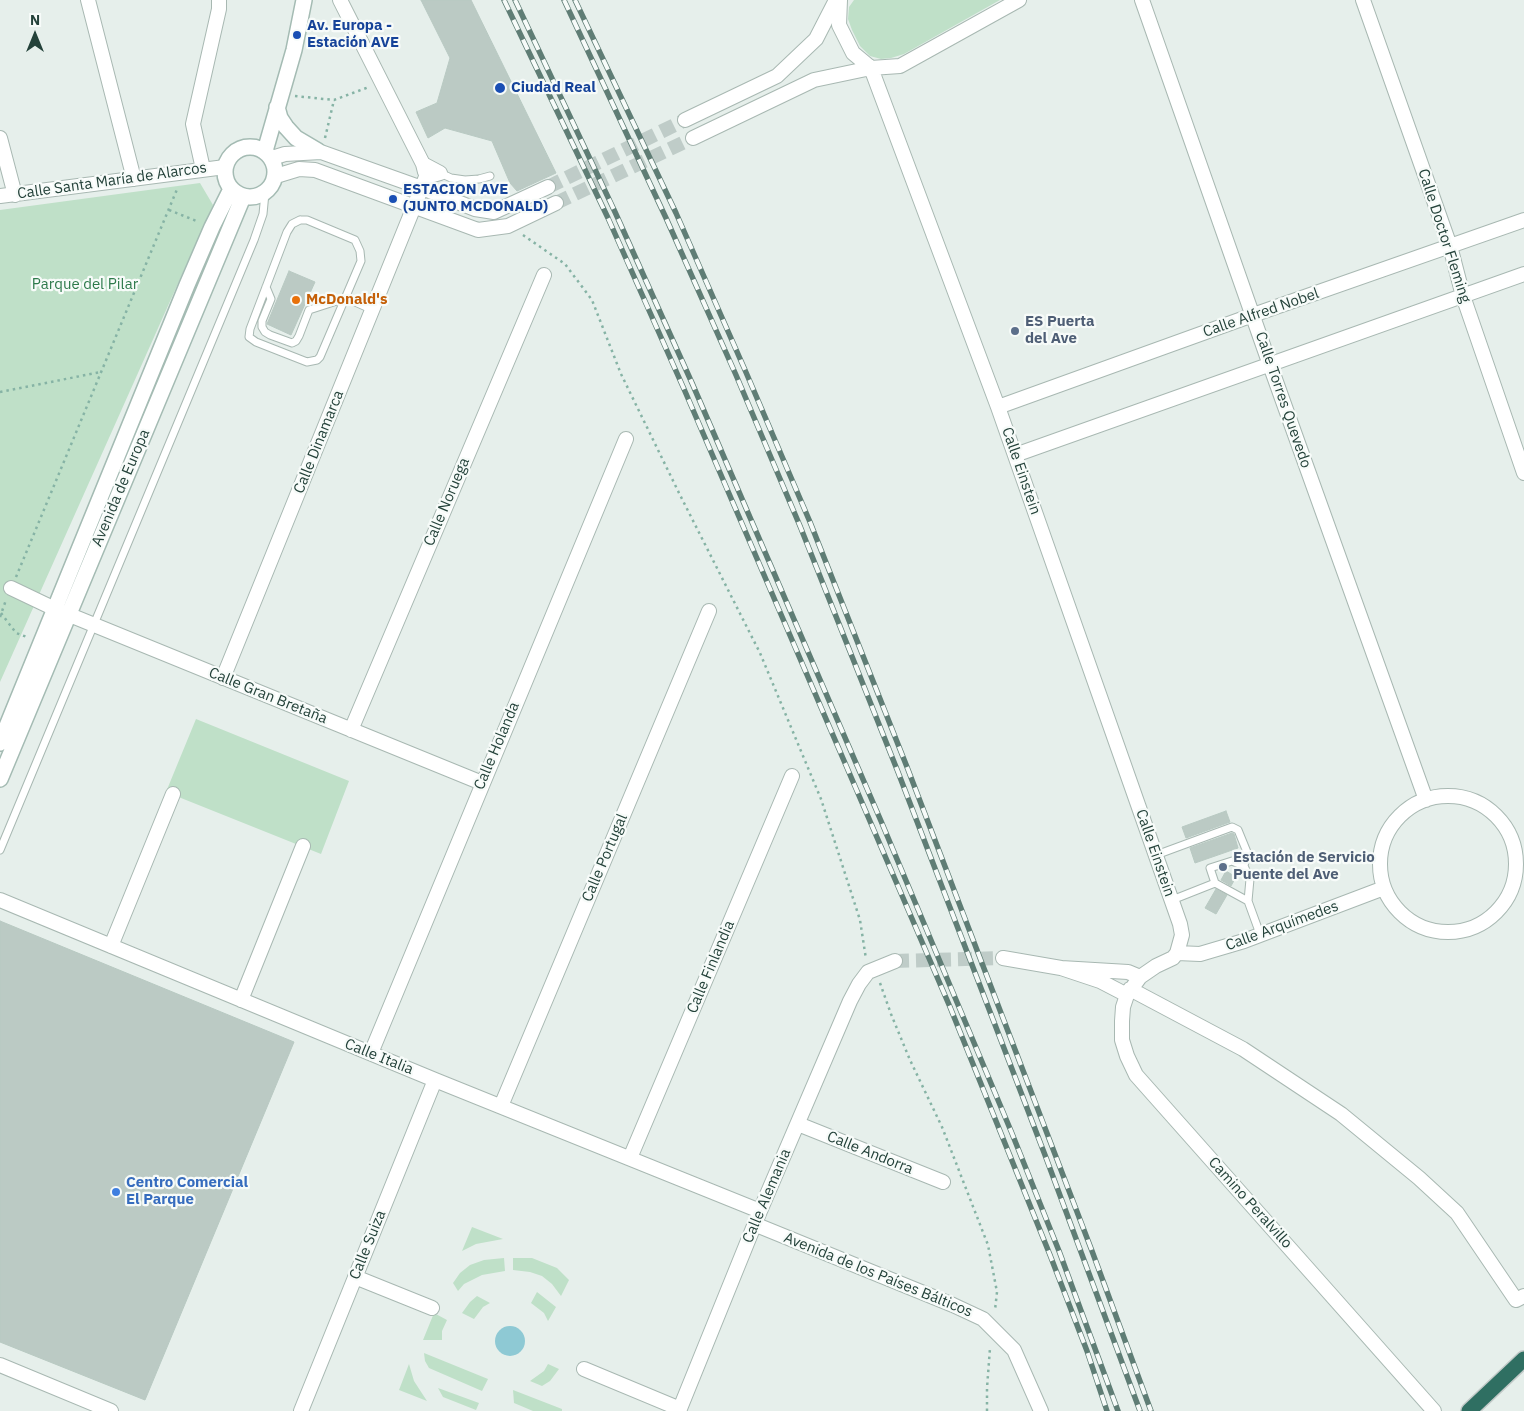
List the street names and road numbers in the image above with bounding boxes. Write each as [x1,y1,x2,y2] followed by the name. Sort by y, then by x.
[16,159,208,203] street label: Calle Santa María de Alarcos
[1414,167,1474,305] street label: Calle Doctor Fleming
[1201,285,1321,341] street label: Calle Alfred Nobel
[1251,329,1315,471] street label: Calle Torres Quevedo
[290,388,348,496] street label: Calle Dinamarca
[998,425,1044,517] street label: Calle Einstein
[88,427,154,549] street label: Avenida de Europa
[420,455,474,549] street label: Calle Noruega
[206,664,330,728] street label: Calle Gran Bretaña
[470,699,524,793] street label: Calle Holanda
[1132,807,1178,899] street label: Calle Einstein
[578,811,632,905] street label: Calle Portugal
[1223,897,1341,955] street label: Calle Arquímedes
[683,918,739,1016] street label: Calle Finlandia
[342,1035,416,1079] street label: Calle Italia
[824,1128,916,1178] street label: Calle Andorra
[739,1146,795,1246] street label: Calle Alemania
[1204,1154,1296,1252] street label: Camino Peralvillo
[346,1208,390,1282] street label: Calle Suiza
[781,1229,975,1321] street label: Avenida de los Países Bálticos

